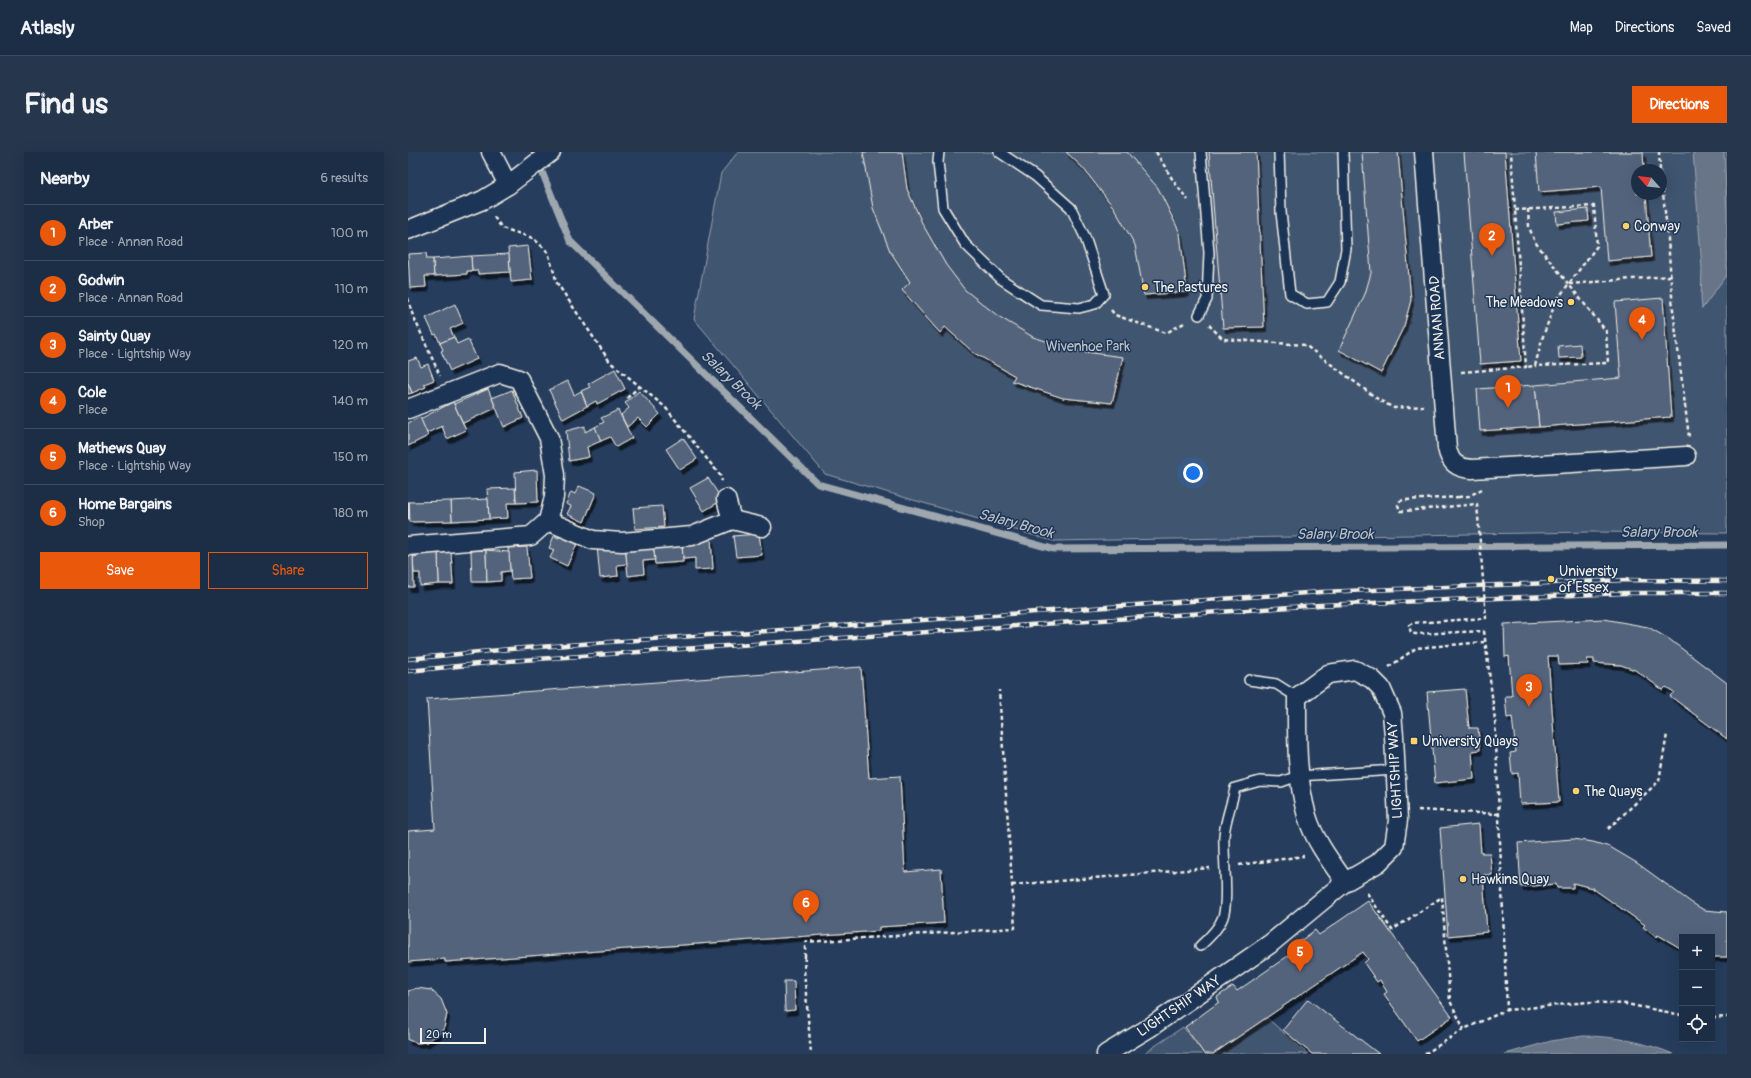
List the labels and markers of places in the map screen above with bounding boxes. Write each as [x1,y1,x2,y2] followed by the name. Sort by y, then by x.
[1634,218,1680,235] place label: Conway
[1621,221,1631,231] marker: Conway
[1479,223,1505,256] pin: 2
[1153,279,1229,296] place label: The Pastures
[1140,282,1150,292] marker: The Pastures
[1486,294,1564,311] place label: The Meadows
[1566,297,1576,307] marker: The Meadows
[1629,307,1655,340] pin: 4
[1495,375,1521,408] pin: 1
[1559,563,1618,596] place label: University of Essex
[1546,574,1556,584] marker: University of Essex
[1516,674,1542,707] pin: 3
[1422,733,1519,750] place label: University Quays
[1409,736,1419,746] marker: University Quays
[1584,783,1643,800] place label: The Quays
[1571,786,1581,796] marker: The Quays
[1471,871,1549,888] place label: Hawkins Quay
[1458,874,1468,884] marker: Hawkins Quay
[793,890,819,923] pin: 6
[1287,939,1313,972] pin: 5

